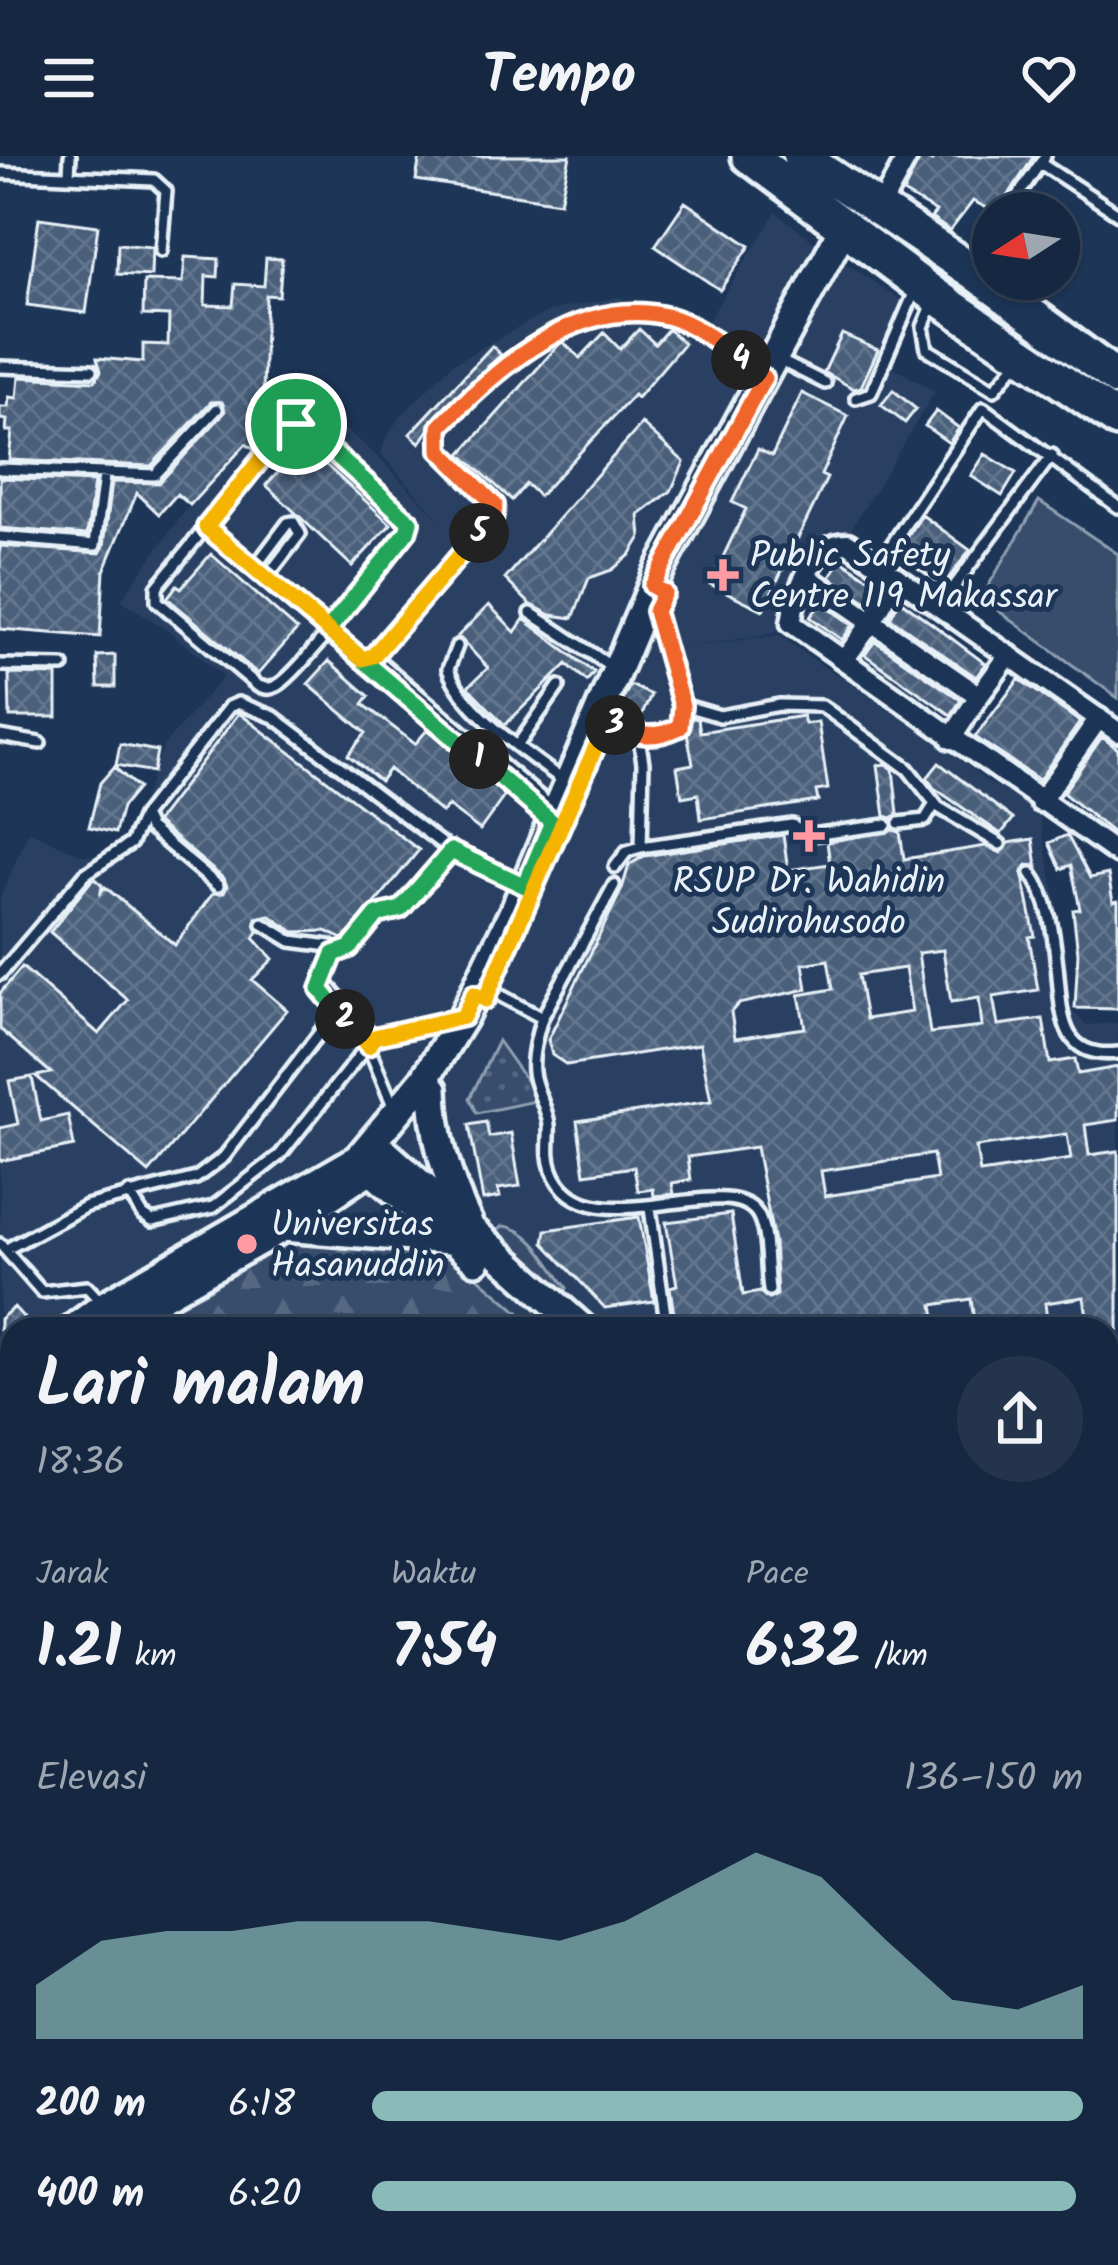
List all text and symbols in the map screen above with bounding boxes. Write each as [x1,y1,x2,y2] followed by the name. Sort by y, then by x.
[482,35,636,121] text: Tempo
[36,45,102,111] icon: menu
[1016,45,1082,111] icon: heart
[972,192,1080,300] north arrow
[972,192,1080,300] map controls
[711,330,771,390] pin: 4
[732,333,750,386] text: 4
[245,373,347,475] pin
[263,391,329,457] icon: arrive
[449,503,509,563] pin: 5
[471,506,487,559] text: 5
[750,529,1059,627] place label: Public Safety Centre 119 Makassar
[707,559,739,591] marker: Public Safety Centre 119 Makassar
[585,695,645,755] pin: 3
[606,698,624,751] text: 3
[449,729,509,789] pin: 1
[474,732,484,785] text: 1
[793,820,825,852] marker: RSUP Dr. Wahidin Sudirohusodo
[673,855,945,953] place label: RSUP Dr. Wahidin Sudirohusodo
[315,989,375,1049] pin: 2
[335,992,355,1045] text: 2
[271,1198,444,1296] place label: Universitas Hasanuddin
[234,1231,260,1257] marker: Universitas Hasanuddin
[36,1335,365,1440] text: Lari malam
[957,1356,1083,1482] button: share
[36,1433,125,1495] text: 18:36
[36,1549,109,1602] text: Jarak
[391,1549,476,1602] text: Waktu
[746,1549,809,1602] text: Pace
[36,1602,121,1698] text: 1.21
[391,1602,497,1698] text: 7:54
[746,1602,861,1698] text: 6:32
[121,1631,176,1684] text: km
[861,1631,928,1684] text: /km
[36,1749,147,1811] text: Elevasi
[904,1749,1083,1811] text: 136–150 m
[36,2075,146,2137] text: 200 m
[228,2075,295,2137] text: 6:18
[36,2165,144,2227] text: 400 m
[228,2165,301,2227] text: 6:20

